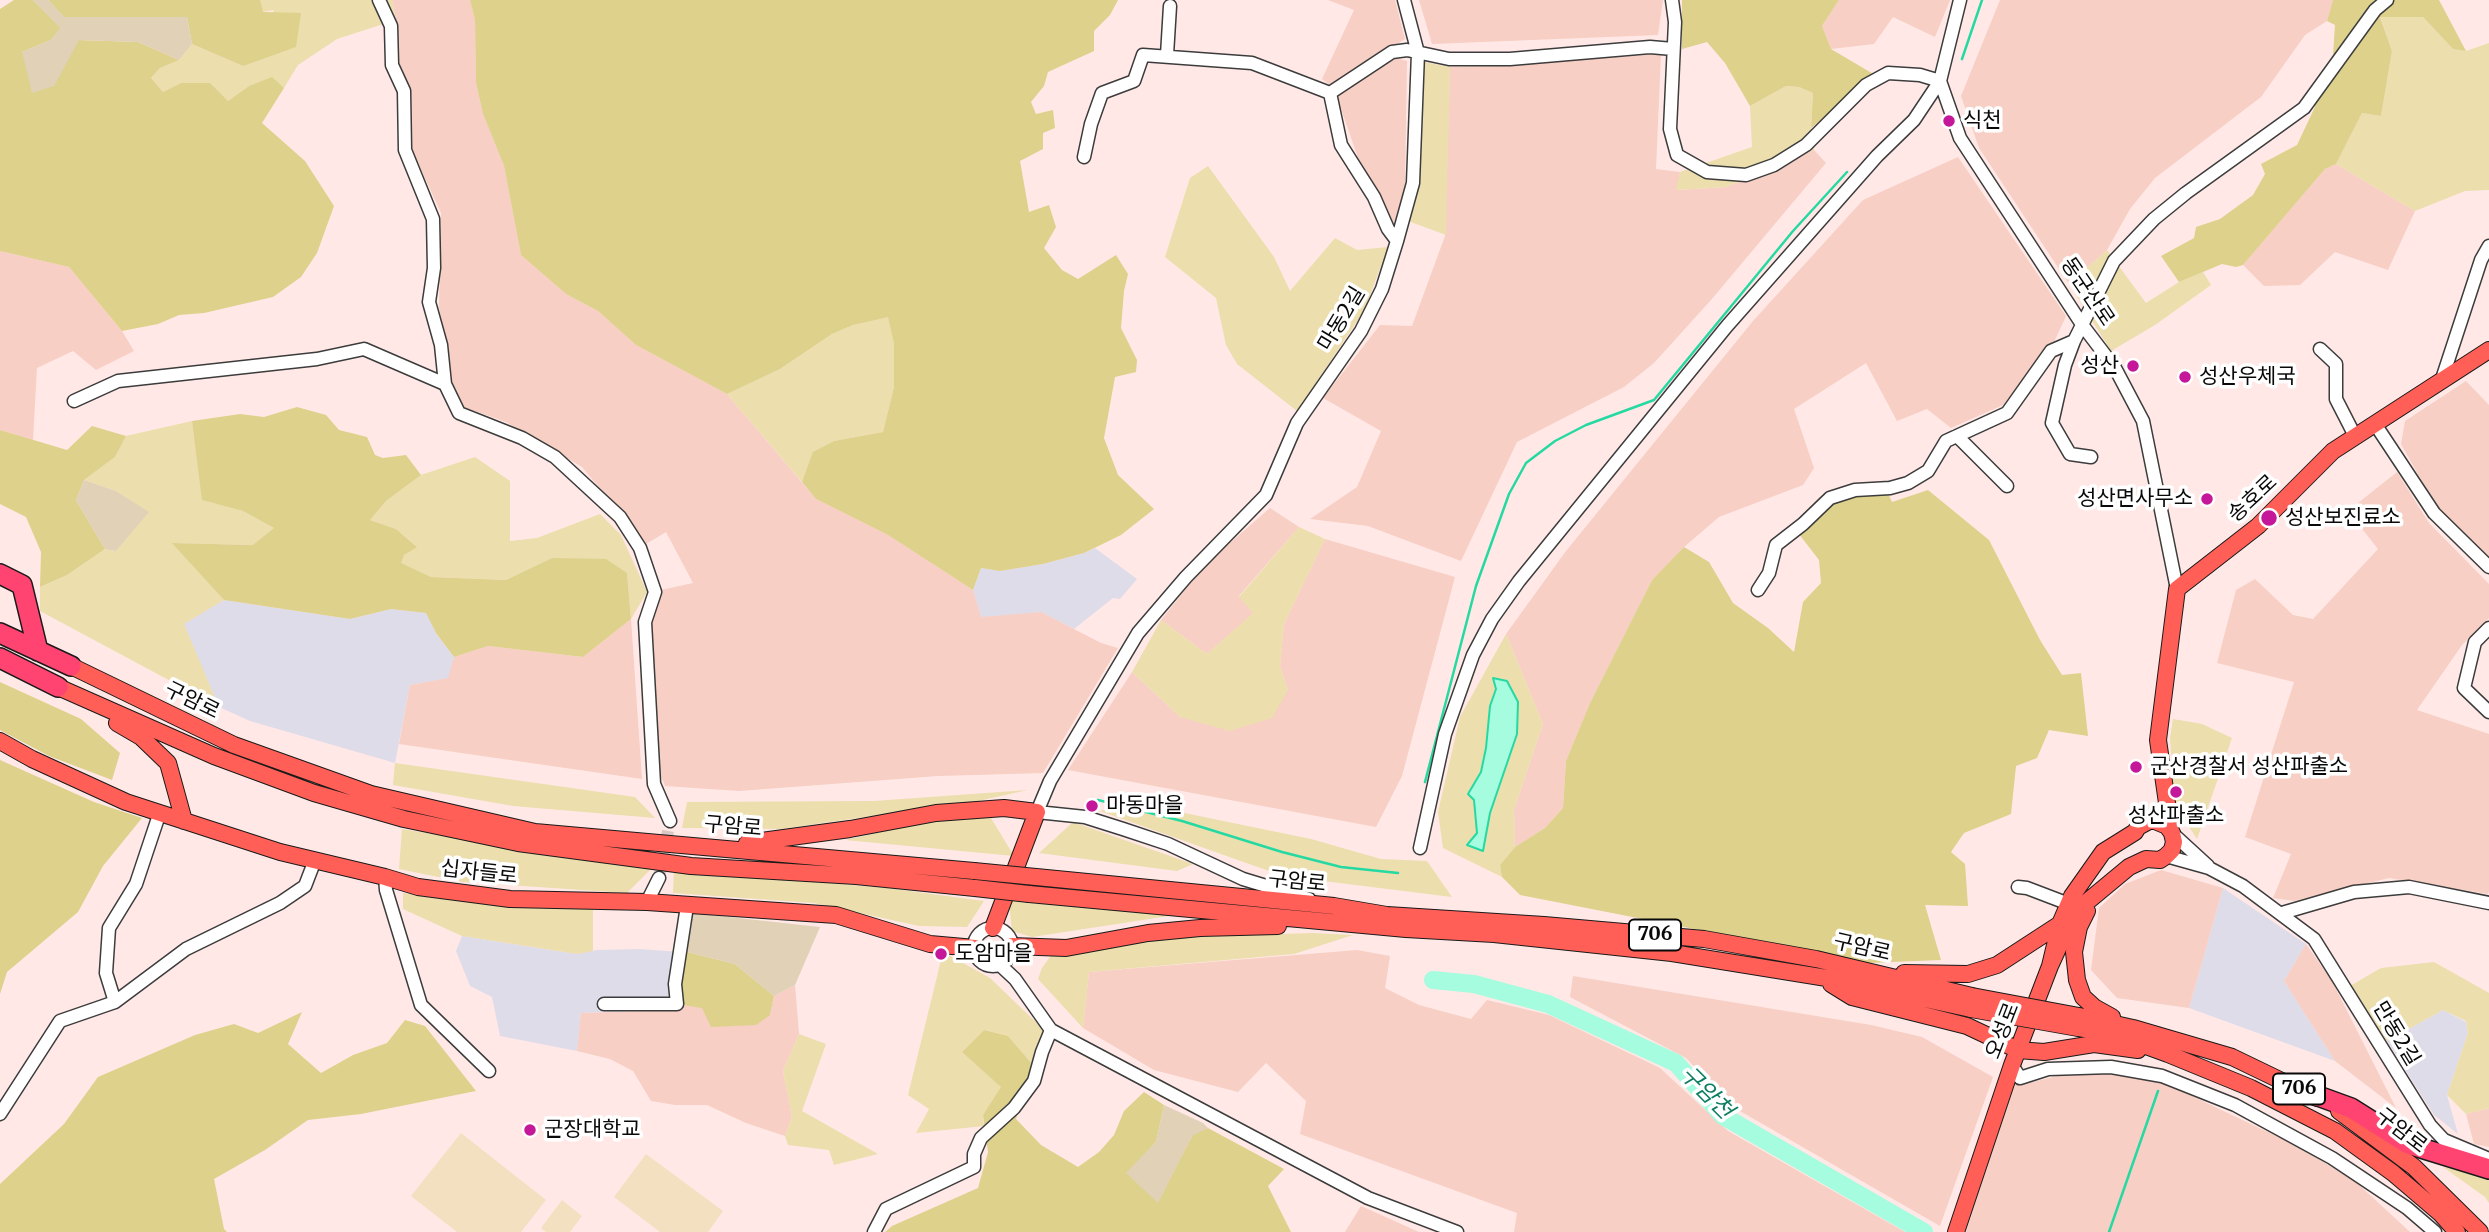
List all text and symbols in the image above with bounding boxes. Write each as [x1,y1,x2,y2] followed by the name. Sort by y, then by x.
[1963,108,2002,134] place label: 식천
[1941,113,1957,129] marker: 식천
[2055,253,2119,331] street label: 동군산로
[1313,282,1371,356] street label: 마동2길
[2080,353,2119,379] place label: 성산
[2125,358,2141,374] marker: 성산
[2199,364,2296,390] place label: 성산우체국
[2177,369,2193,385] marker: 성산우체국
[2223,470,2283,528] street label: 송호로
[2077,486,2193,512] place label: 성산면사무소
[2199,491,2215,507] marker: 성산면사무소
[2285,505,2401,531] place label: 성산보진료소
[2259,508,2279,528] marker: 성산보진료소
[160,677,224,725] street label: 구암로
[2150,754,2348,780] place label: 군산경찰서 성산파출소
[2128,759,2144,775] marker: 군산경찰서 성산파출소
[2168,784,2184,800] marker: 성산파출소
[1106,793,1183,819] place label: 마동마을
[1084,798,1100,814] marker: 마동마을
[2128,803,2224,829] place label: 성산파출소
[703,812,763,842] street label: 구암로
[439,856,519,890] street label: 십자들로
[1267,866,1327,898] street label: 구암로
[1629,920,1681,951] road number: 706
[1831,929,1893,967] street label: 구암로
[955,941,1032,967] place label: 도암마을
[933,946,949,962] marker: 도암마을
[2367,997,2425,1071] street label: 만동2길
[1981,999,2025,1063] street label: 오성로
[1674,1061,1738,1125] water label: 구암천
[2273,1074,2325,1105] road number: 706
[2370,1103,2432,1159] street label: 구암로
[544,1117,641,1143] place label: 군장대학교
[522,1122,538,1138] marker: 군장대학교

